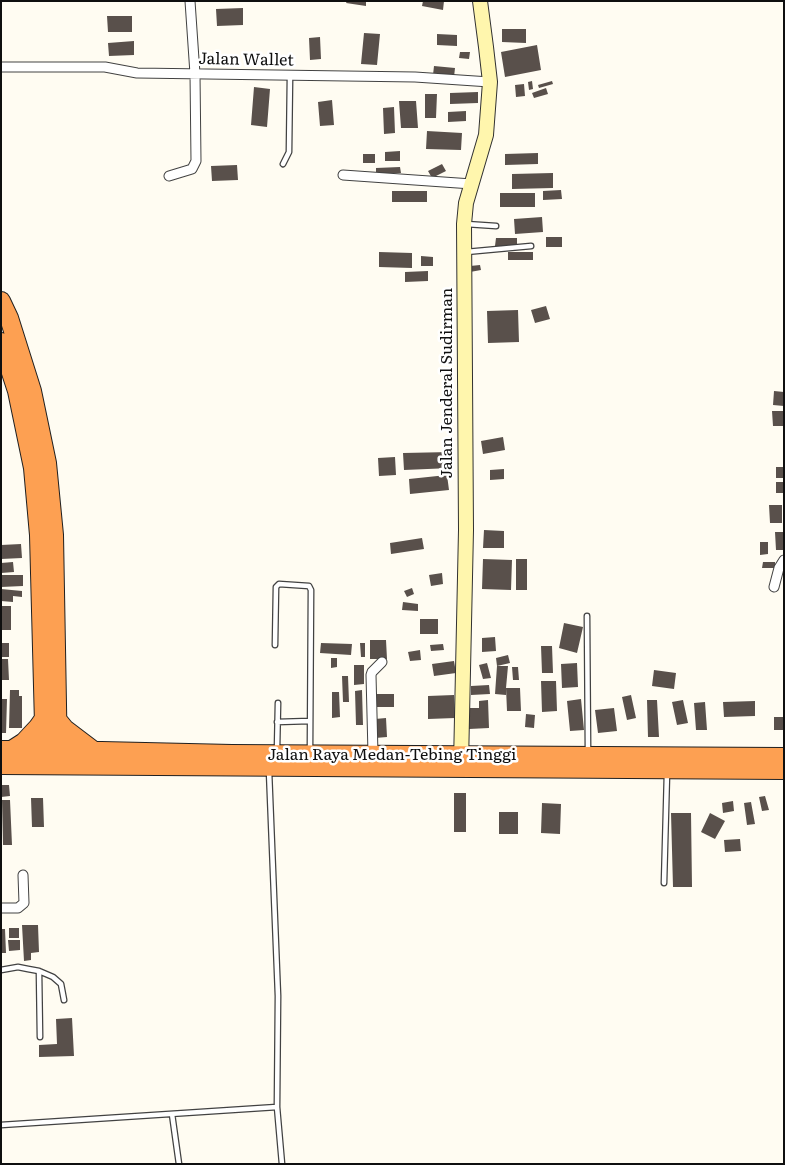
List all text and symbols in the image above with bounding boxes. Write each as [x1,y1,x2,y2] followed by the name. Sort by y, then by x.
[198,50,294,70] street label: Jalan Wallet
[437,288,457,478] street label: Jalan Jenderal Sudirman
[268,745,516,765] street label: Jalan Raya Medan-Tebing Tinggi

